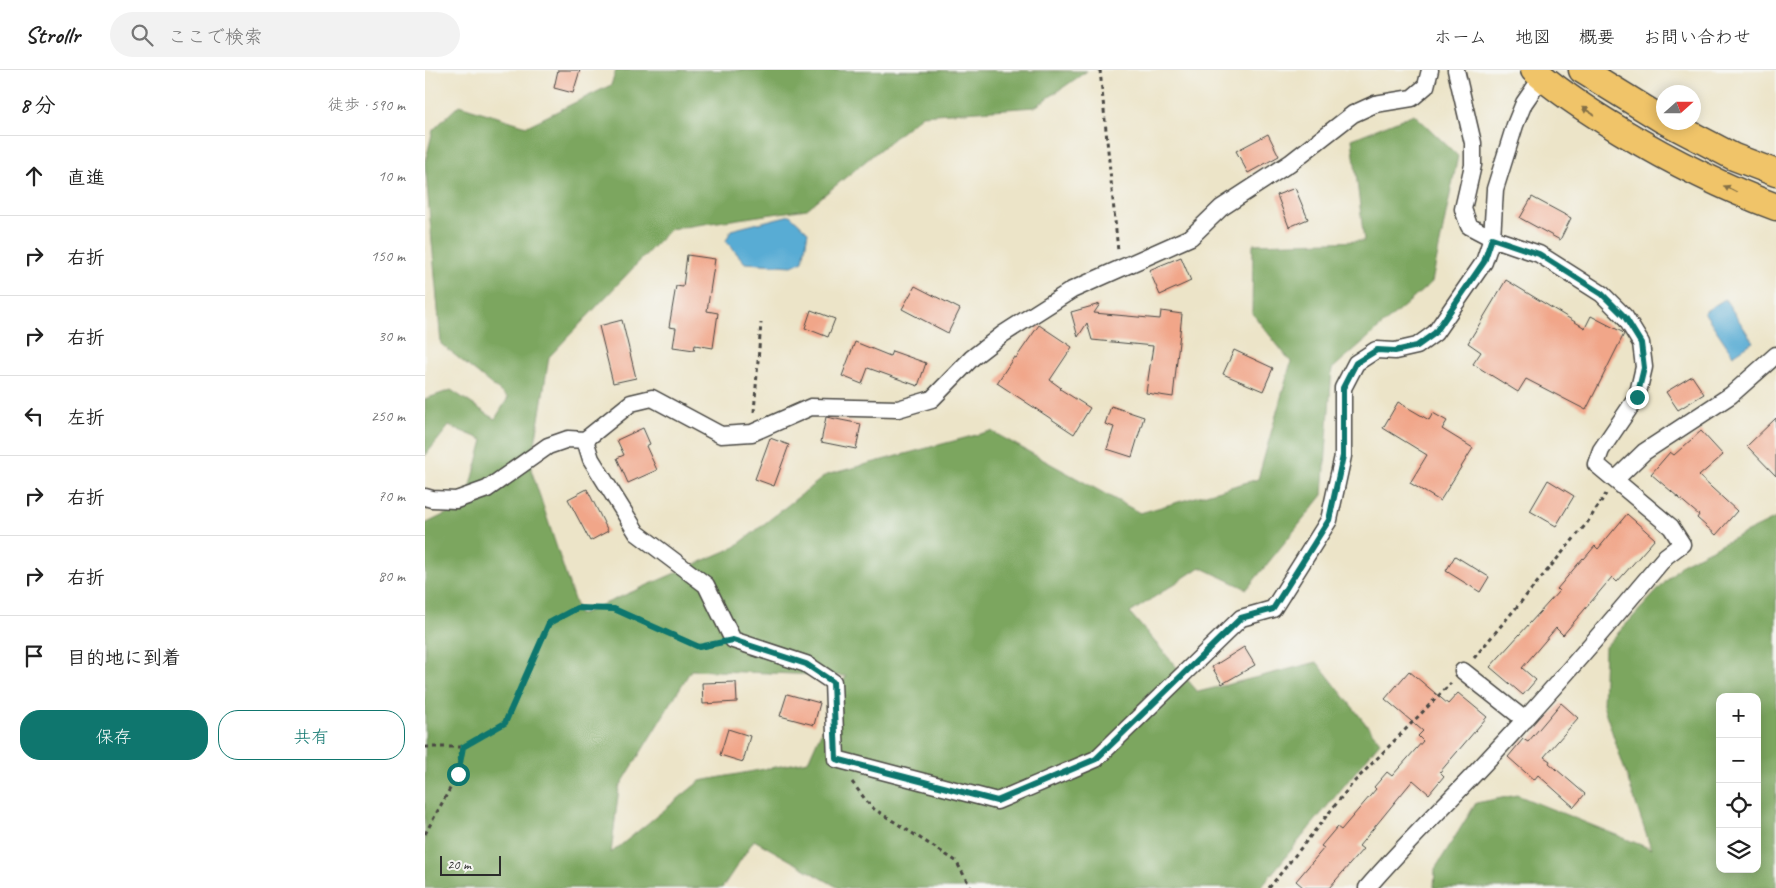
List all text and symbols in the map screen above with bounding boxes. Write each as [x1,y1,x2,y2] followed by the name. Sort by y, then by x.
[110,12,460,57] search box
[25,20,80,50] text: Strollr
[128,21,156,49] icon: search
[168,25,263,49] text: ここで検索
[1434,26,1487,48] text: ホーム
[1515,26,1551,48] text: 地図
[1579,26,1615,48] text: 概要
[1643,26,1751,48] text: お問い合わせ
[1656,85,1701,130] north arrow
[20,92,56,118] text: 8 分
[328,95,405,115] text: 徒歩 · 590 m
[1582,107,1595,116] one-way arrow
[20,162,48,190] icon: ahead
[67,166,105,190] text: 直進
[378,166,405,186] text: 10 m
[1723,185,1738,193] one-way arrow
[20,242,48,270] icon: right
[67,246,105,270] text: 右折
[371,246,405,266] text: 150 m
[20,322,48,350] icon: right
[67,326,105,350] text: 右折
[378,326,405,346] text: 30 m
[1626,386,1649,409] route end
[20,402,48,430] icon: left
[67,406,105,430] text: 左折
[371,406,405,426] text: 250 m
[20,482,48,510] icon: right
[67,486,105,510] text: 右折
[378,486,405,506] text: 70 m
[20,562,48,590] icon: right
[67,566,105,590] text: 右折
[378,566,405,586] text: 80 m
[20,642,48,670] icon: arrive
[67,646,181,670] text: 目的地に到着
[1716,693,1761,873] map controls
[1716,693,1761,738] button: +
[20,710,208,760] button: 保存
[218,710,405,760] button: 共有
[1716,738,1761,783] button: −
[447,763,470,786] route start
[1716,783,1761,828] button: locate
[1716,828,1761,873] button: layers
[440,853,501,876] scale bar
[447,856,471,873] text: 20 m

